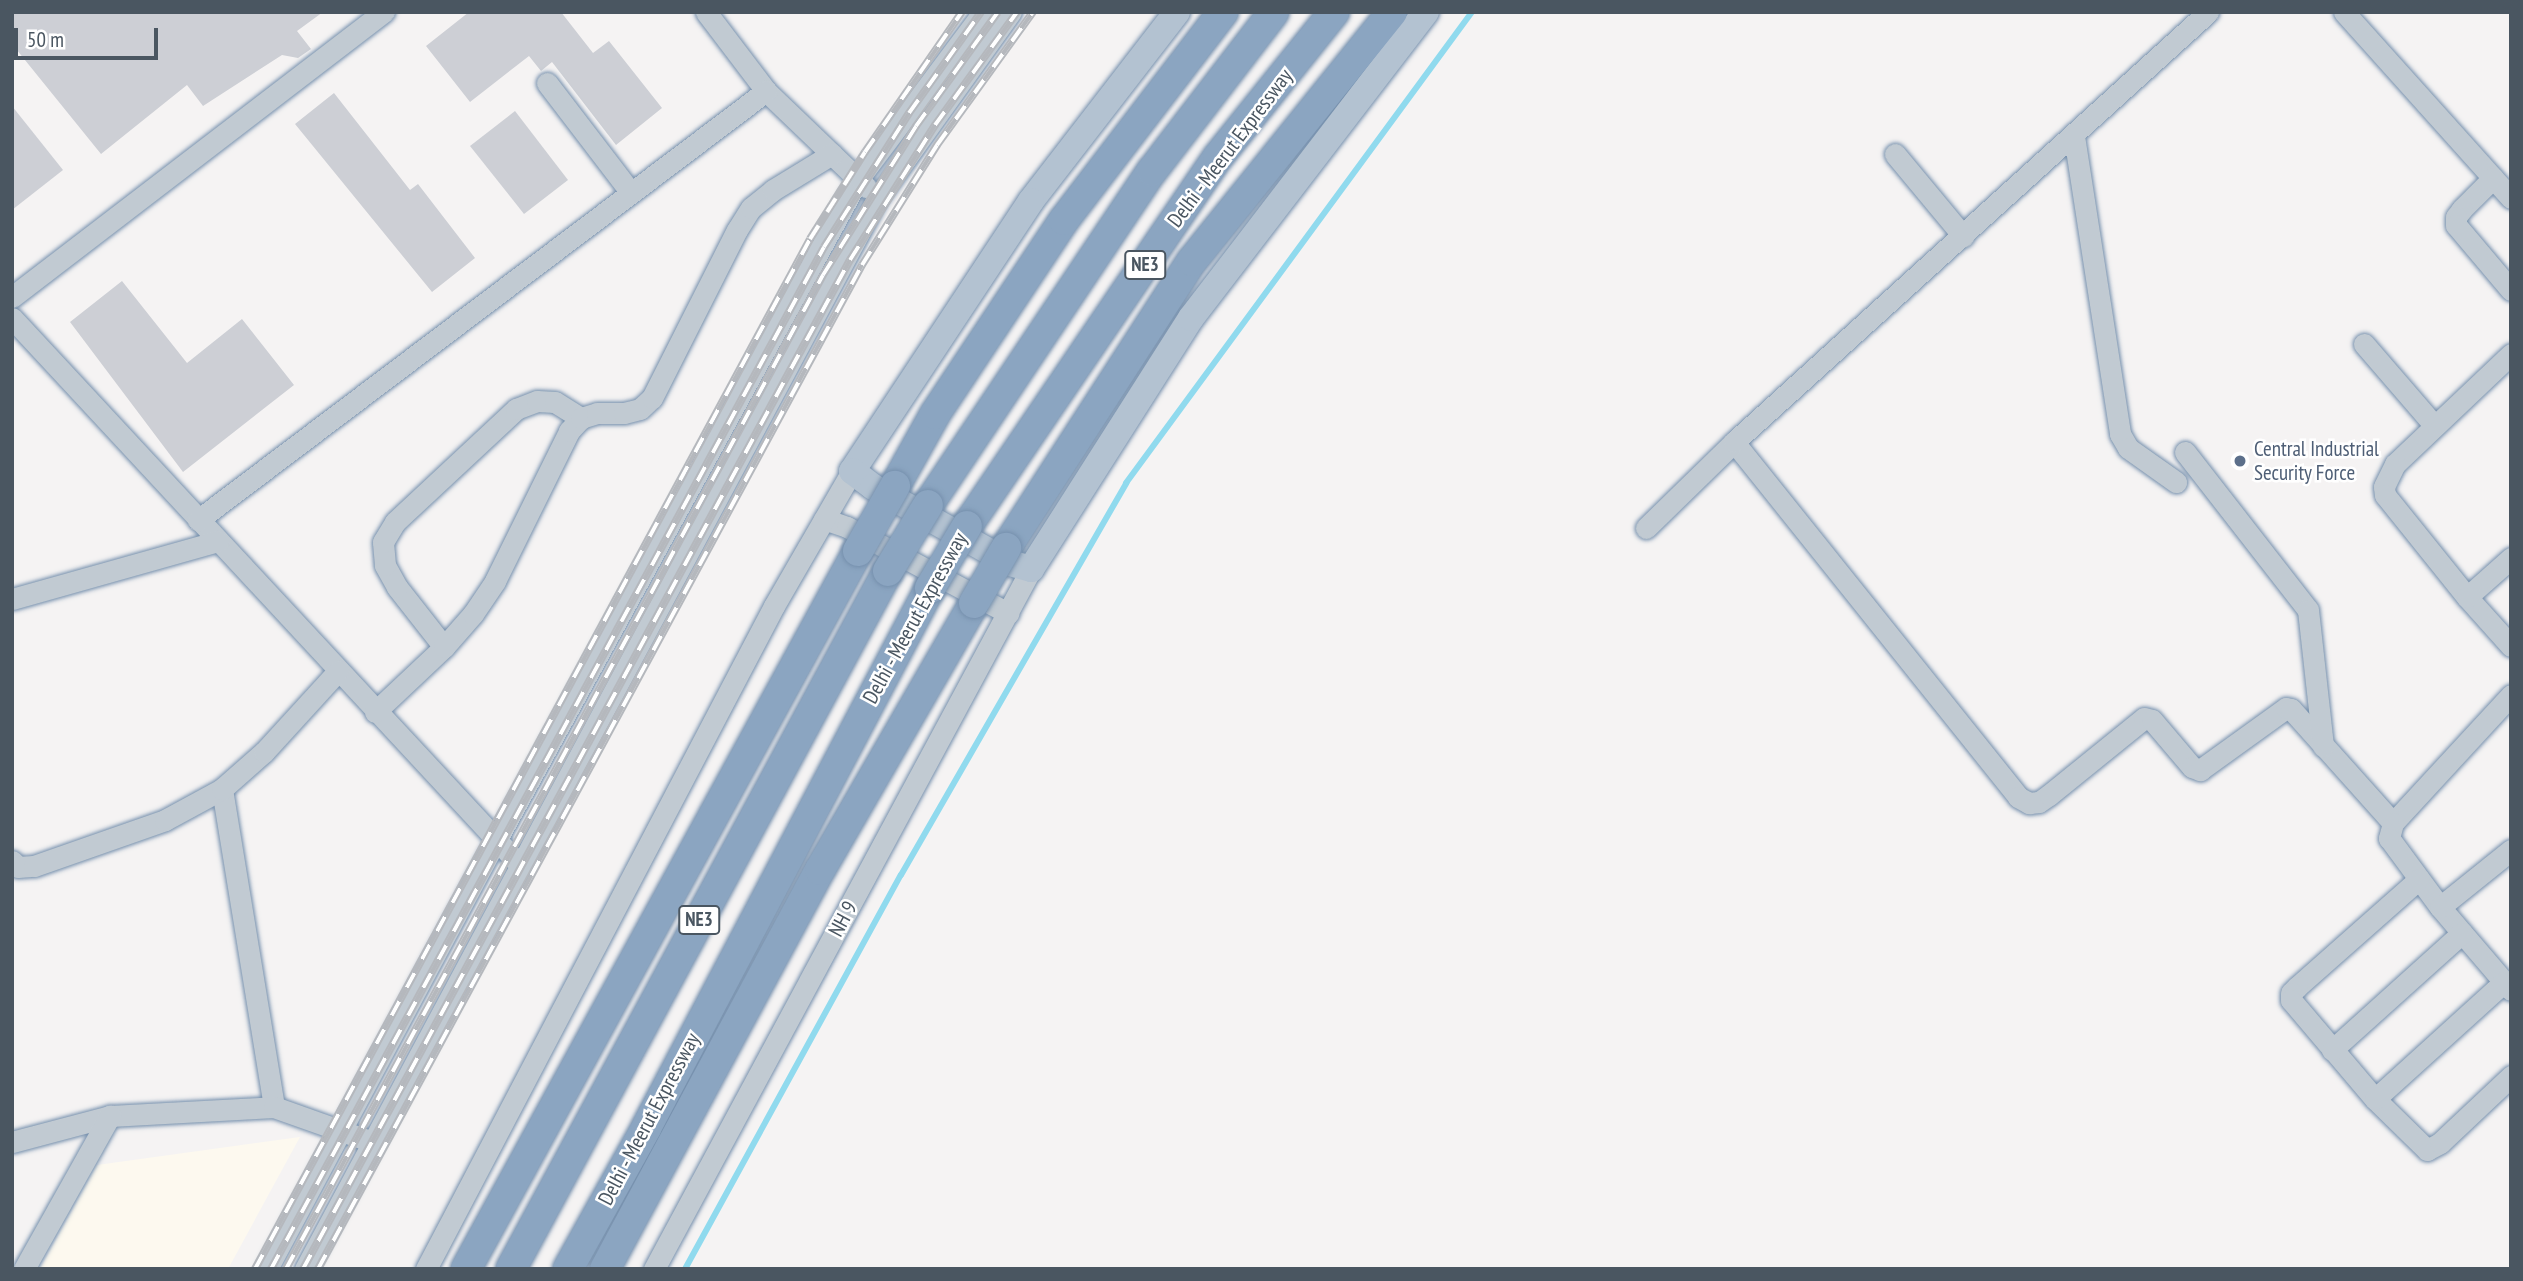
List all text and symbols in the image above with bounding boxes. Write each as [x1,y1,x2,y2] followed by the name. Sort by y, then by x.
[18,14,161,58] scale bar
[27,26,64,53] text: 50 m
[1162,63,1298,233] street label: Delhi - Meerut Expressway
[1124,249,1166,280] road number: NE3
[2254,436,2379,486] place label: Central Industrial Security Force
[2232,453,2248,469] marker: Central Industrial Security Force
[857,527,973,709] street label: Delhi - Meerut Expressway
[823,897,863,941] street label: NH 9
[678,904,720,936] road number: NE3
[593,1028,705,1210] street label: Delhi - Meerut Expressway

